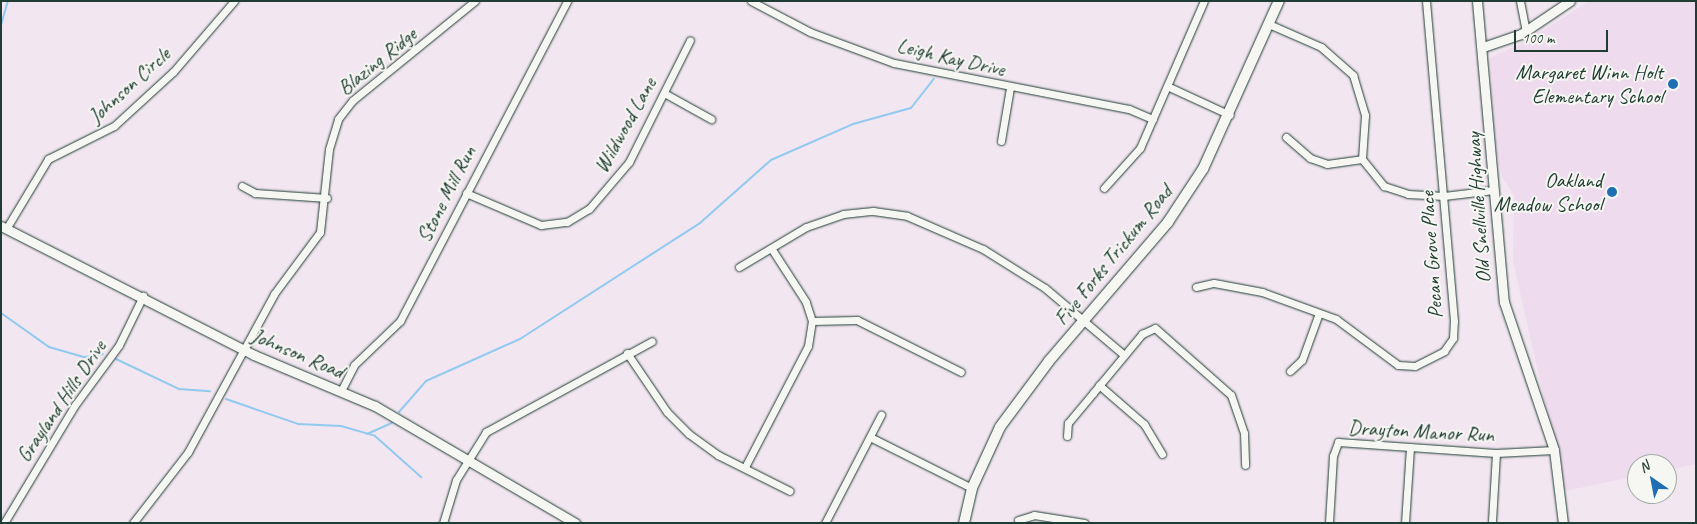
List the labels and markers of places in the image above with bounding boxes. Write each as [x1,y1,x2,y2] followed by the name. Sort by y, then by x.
[1515,59,1663,109] place label: Margaret Winn Holt Elementary School
[1667,78,1679,90] marker: Margaret Winn Holt Elementary School
[1495,167,1602,217] place label: Oakland Meadow School
[1606,186,1618,198] marker: Oakland Meadow School

